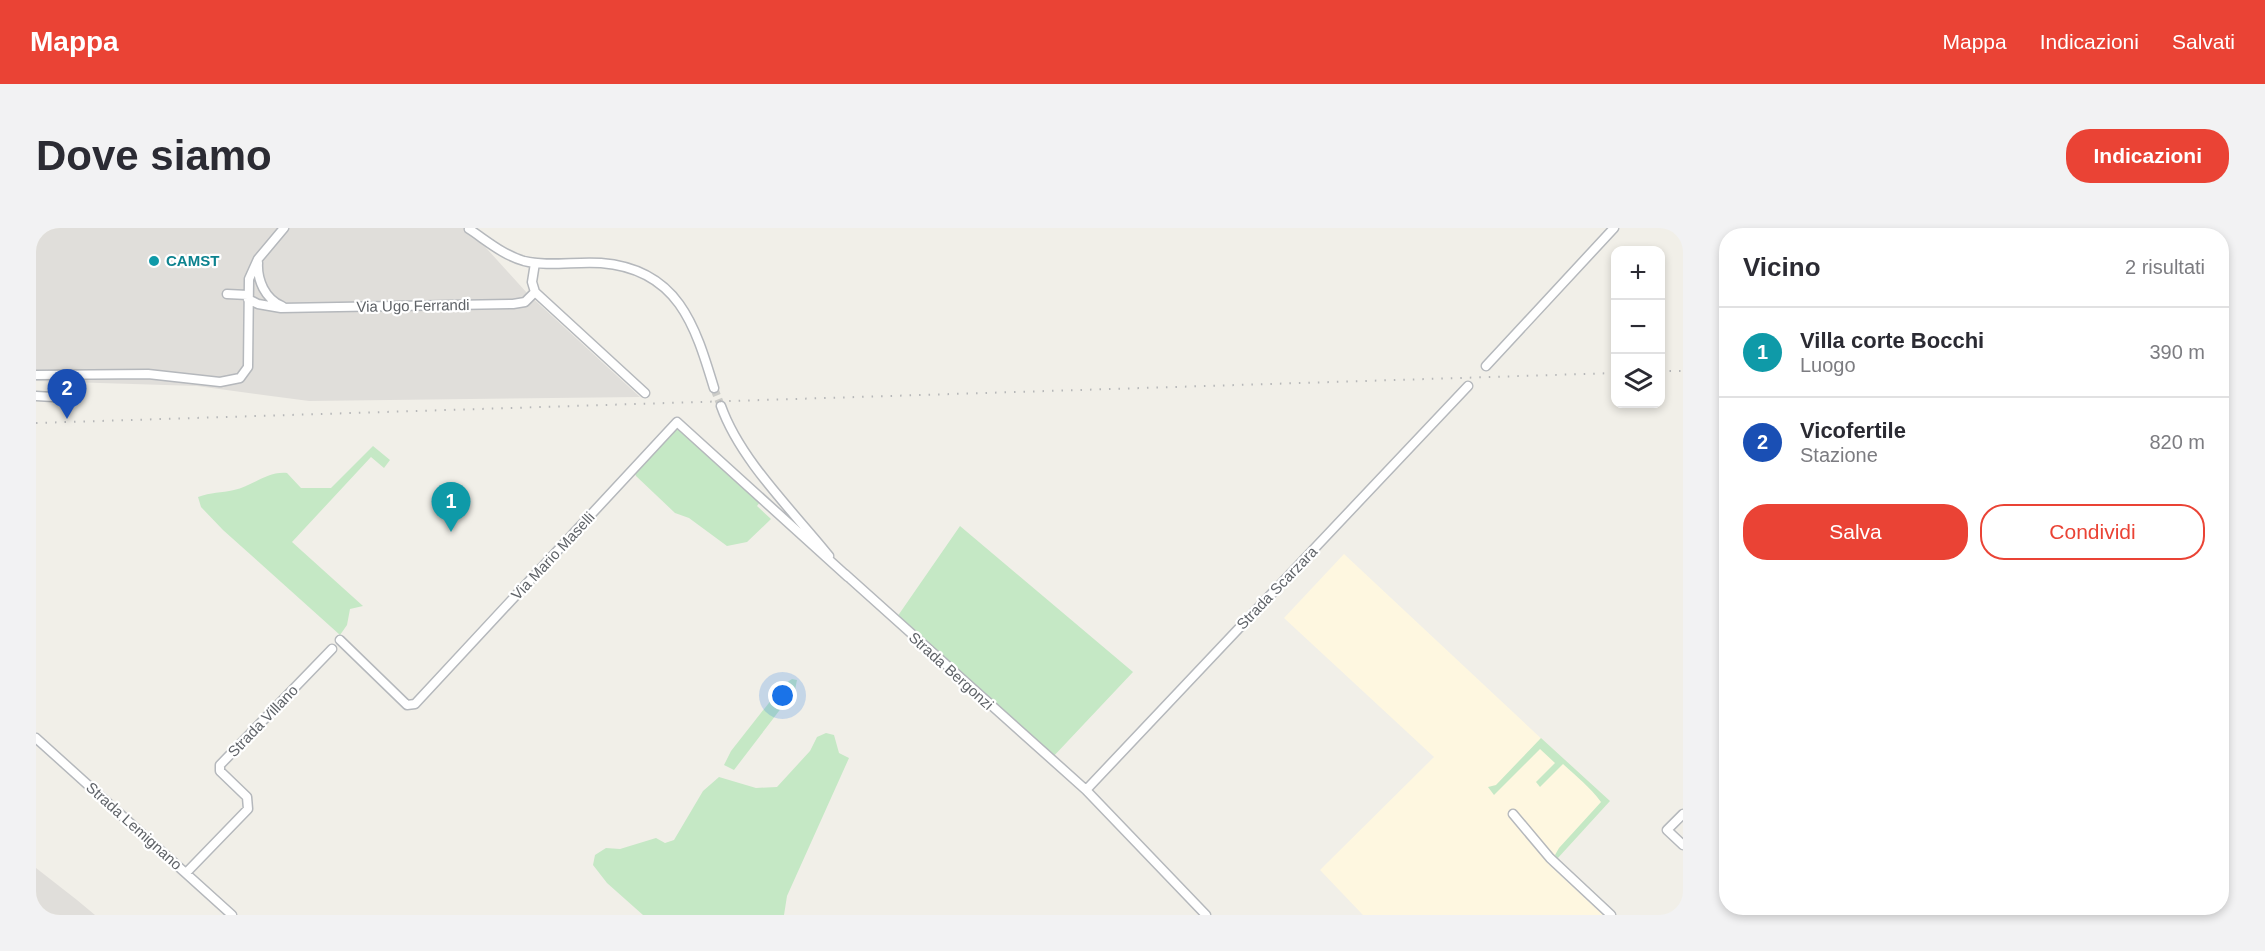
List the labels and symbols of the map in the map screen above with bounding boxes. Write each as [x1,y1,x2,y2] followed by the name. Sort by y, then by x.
[166,252,219,269] place label: CAMST
[147,254,161,268] marker: CAMST
[356,296,470,315] street label: Via Ugo Ferrandi
[48,370,87,419] pin: 2
[432,482,470,532] pin: 1
[508,508,598,603] street label: Via Mario Maselli
[1233,542,1321,633] street label: Strada Scarzara
[906,628,997,713] street label: Strada Bergonzi
[224,681,301,760] street label: Strada Villano
[768,681,797,710] your location
[83,778,186,873] street label: Strada Lemignano

